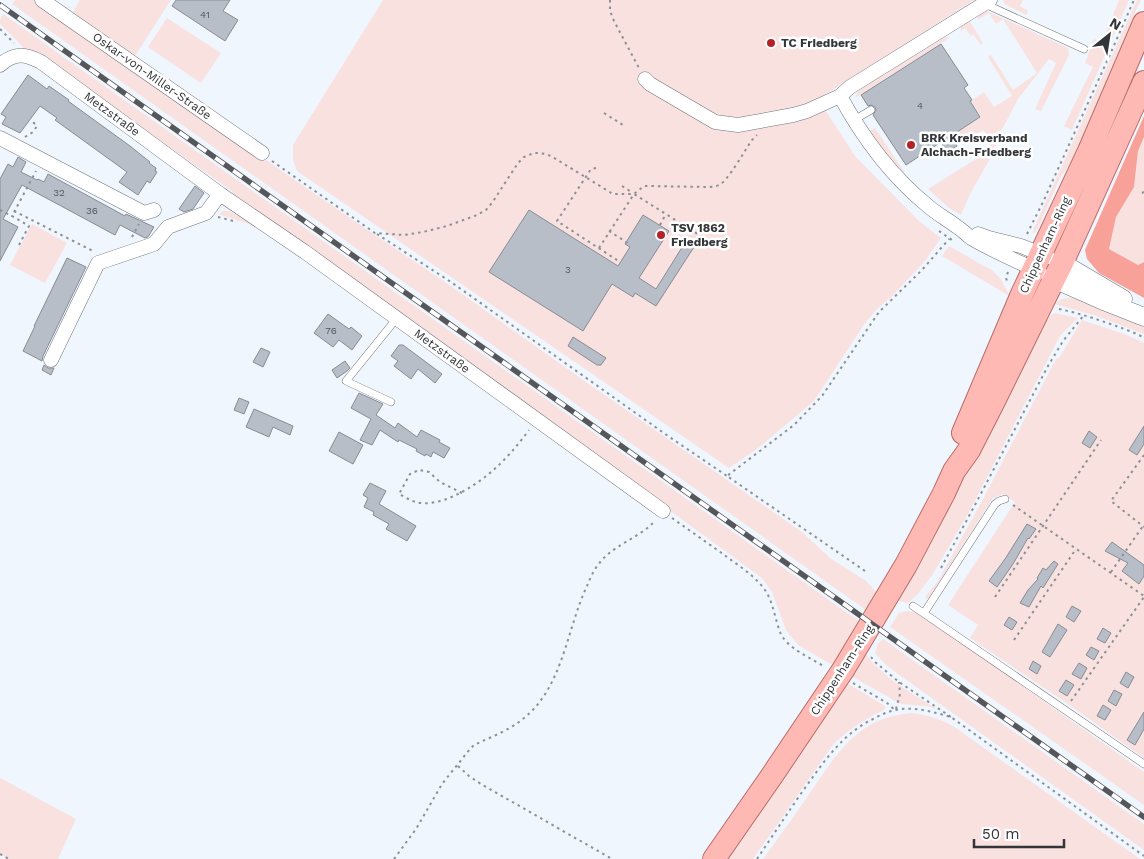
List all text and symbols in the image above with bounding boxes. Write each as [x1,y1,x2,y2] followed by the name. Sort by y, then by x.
[200,9,210,20] house number: 41
[1084,10,1134,60] north arrow
[1107,14,1124,33] text: N
[90,30,214,122] street label: Oskar-von-Miller-Straße
[781,36,857,50] place label: TC Friedberg
[765,37,777,49] marker: TC Friedberg
[81,89,143,139] street label: Metzstraße
[917,100,923,111] house number: 4
[921,131,1031,159] place label: BRK Kreisverband Aichach-Friedberg
[905,139,917,151] marker: BRK Kreisverband Aichach-Friedberg
[53,187,65,198] house number: 32
[1016,194,1074,296] street label: Chippenham-Ring
[86,205,98,216] house number: 36
[671,221,728,249] place label: TSV 1862 Friedberg
[655,229,667,241] marker: TSV 1862 Friedberg
[565,264,571,275] house number: 3
[325,325,337,336] house number: 76
[411,326,473,376] street label: Metzstraße
[808,622,877,718] street label: Chippenham-Ring
[974,816,1064,848] scale bar
[982,825,1019,843] text: 50 m

